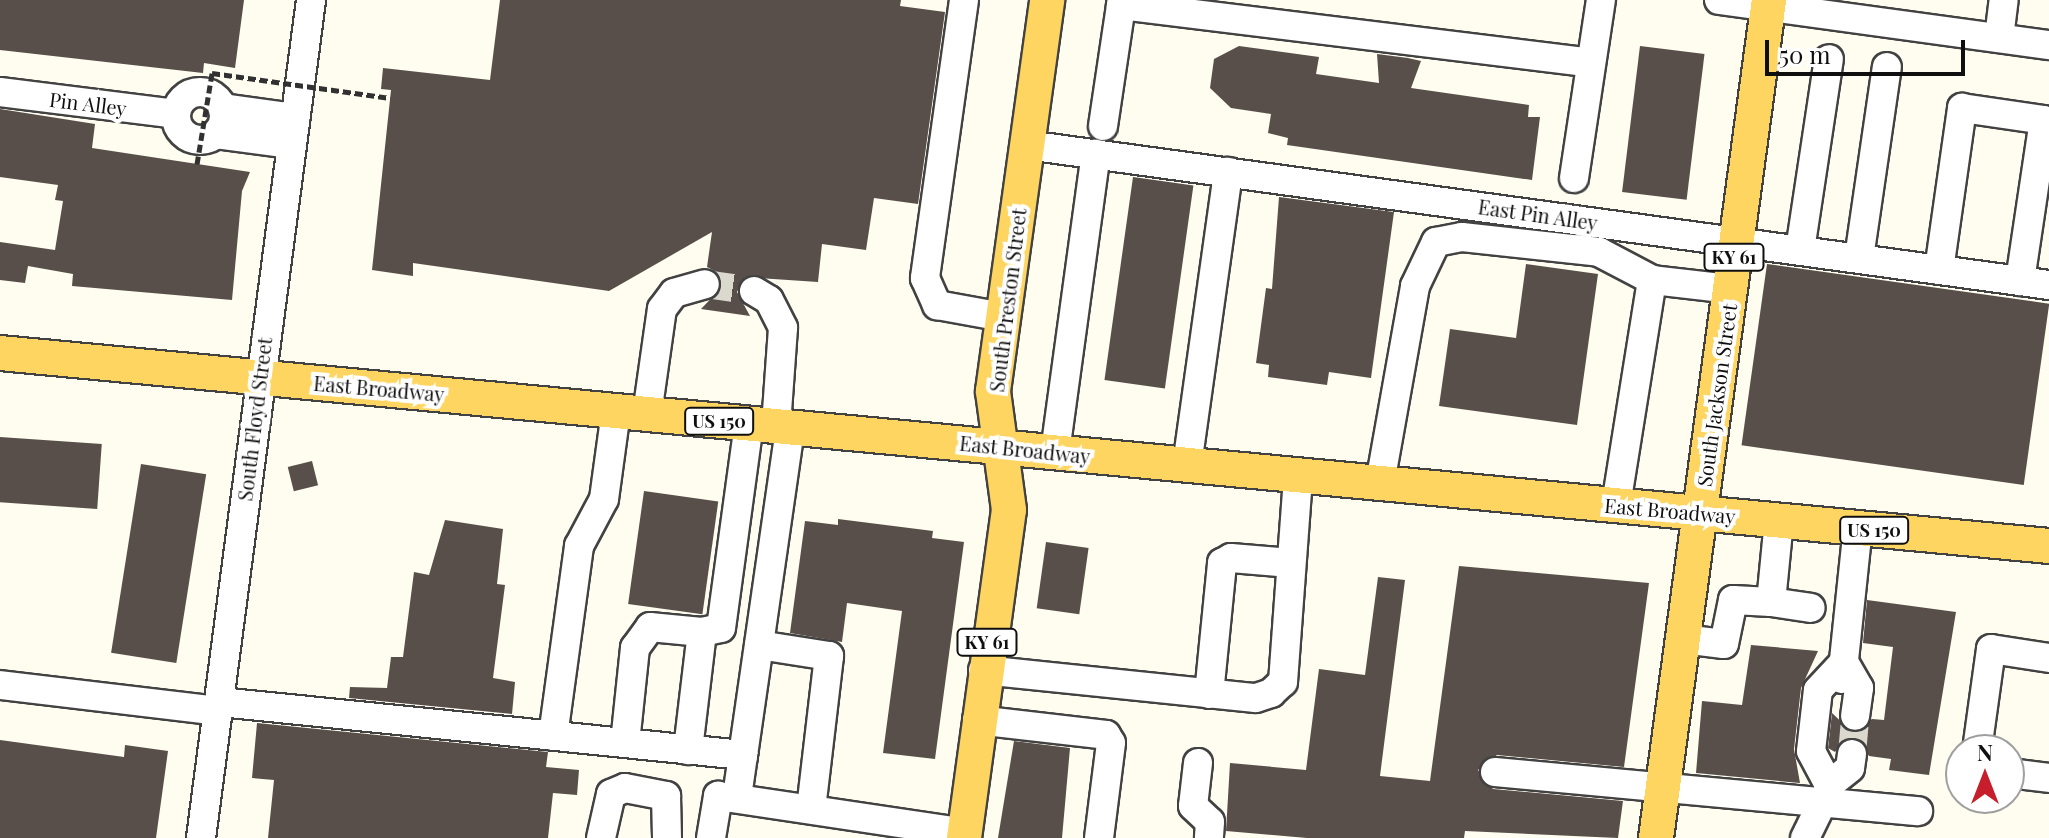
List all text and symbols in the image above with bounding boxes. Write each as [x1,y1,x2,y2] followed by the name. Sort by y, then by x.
[1769,24,1969,74] scale bar
[1779,38,1831,70] text: 50 m
[48,86,128,120] street label: Pin Alley
[1476,194,1600,234] street label: East Pin Alley
[984,207,1030,393] street label: South Preston Street
[1702,243,1766,271] road number: KY 61
[1691,302,1741,488] street label: South Jackson Street
[232,336,276,502] street label: South Floyd Street
[312,370,446,406] street label: East Broadway
[683,407,755,435] road number: US 150
[958,430,1092,468] street label: East Broadway
[1603,492,1737,528] street label: East Broadway
[1838,516,1910,544] road number: US 150
[955,628,1019,656] road number: KY 61
[1945,734,2025,814] north arrow
[1977,737,1993,767] text: N

